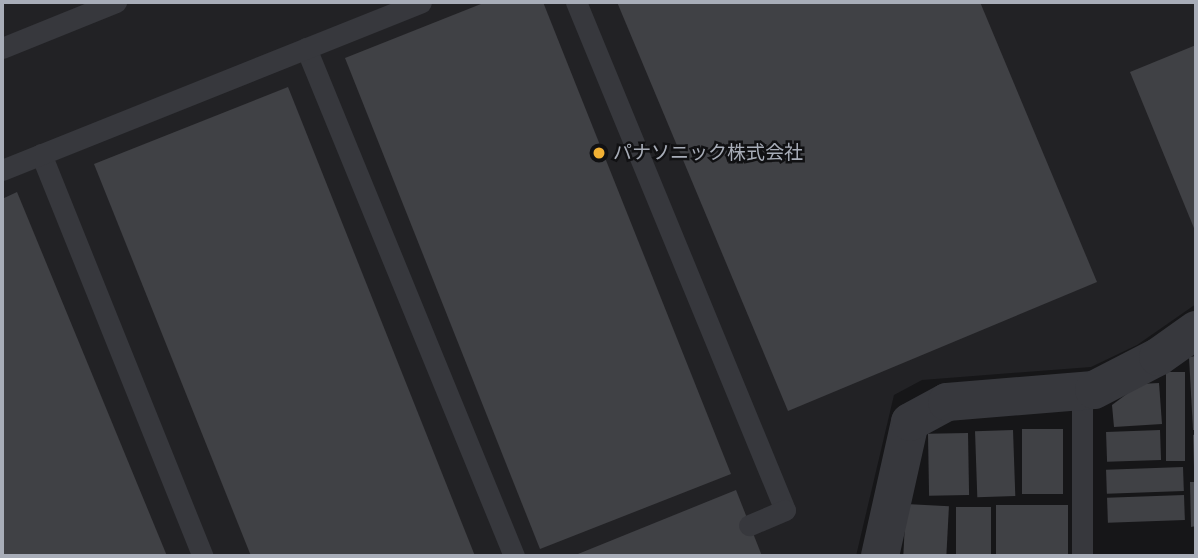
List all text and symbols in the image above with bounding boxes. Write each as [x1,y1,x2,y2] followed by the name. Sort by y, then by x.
[613,142,803,164] place label: パナソニック株式会社
[591,145,607,161] marker: パナソニック株式会社

